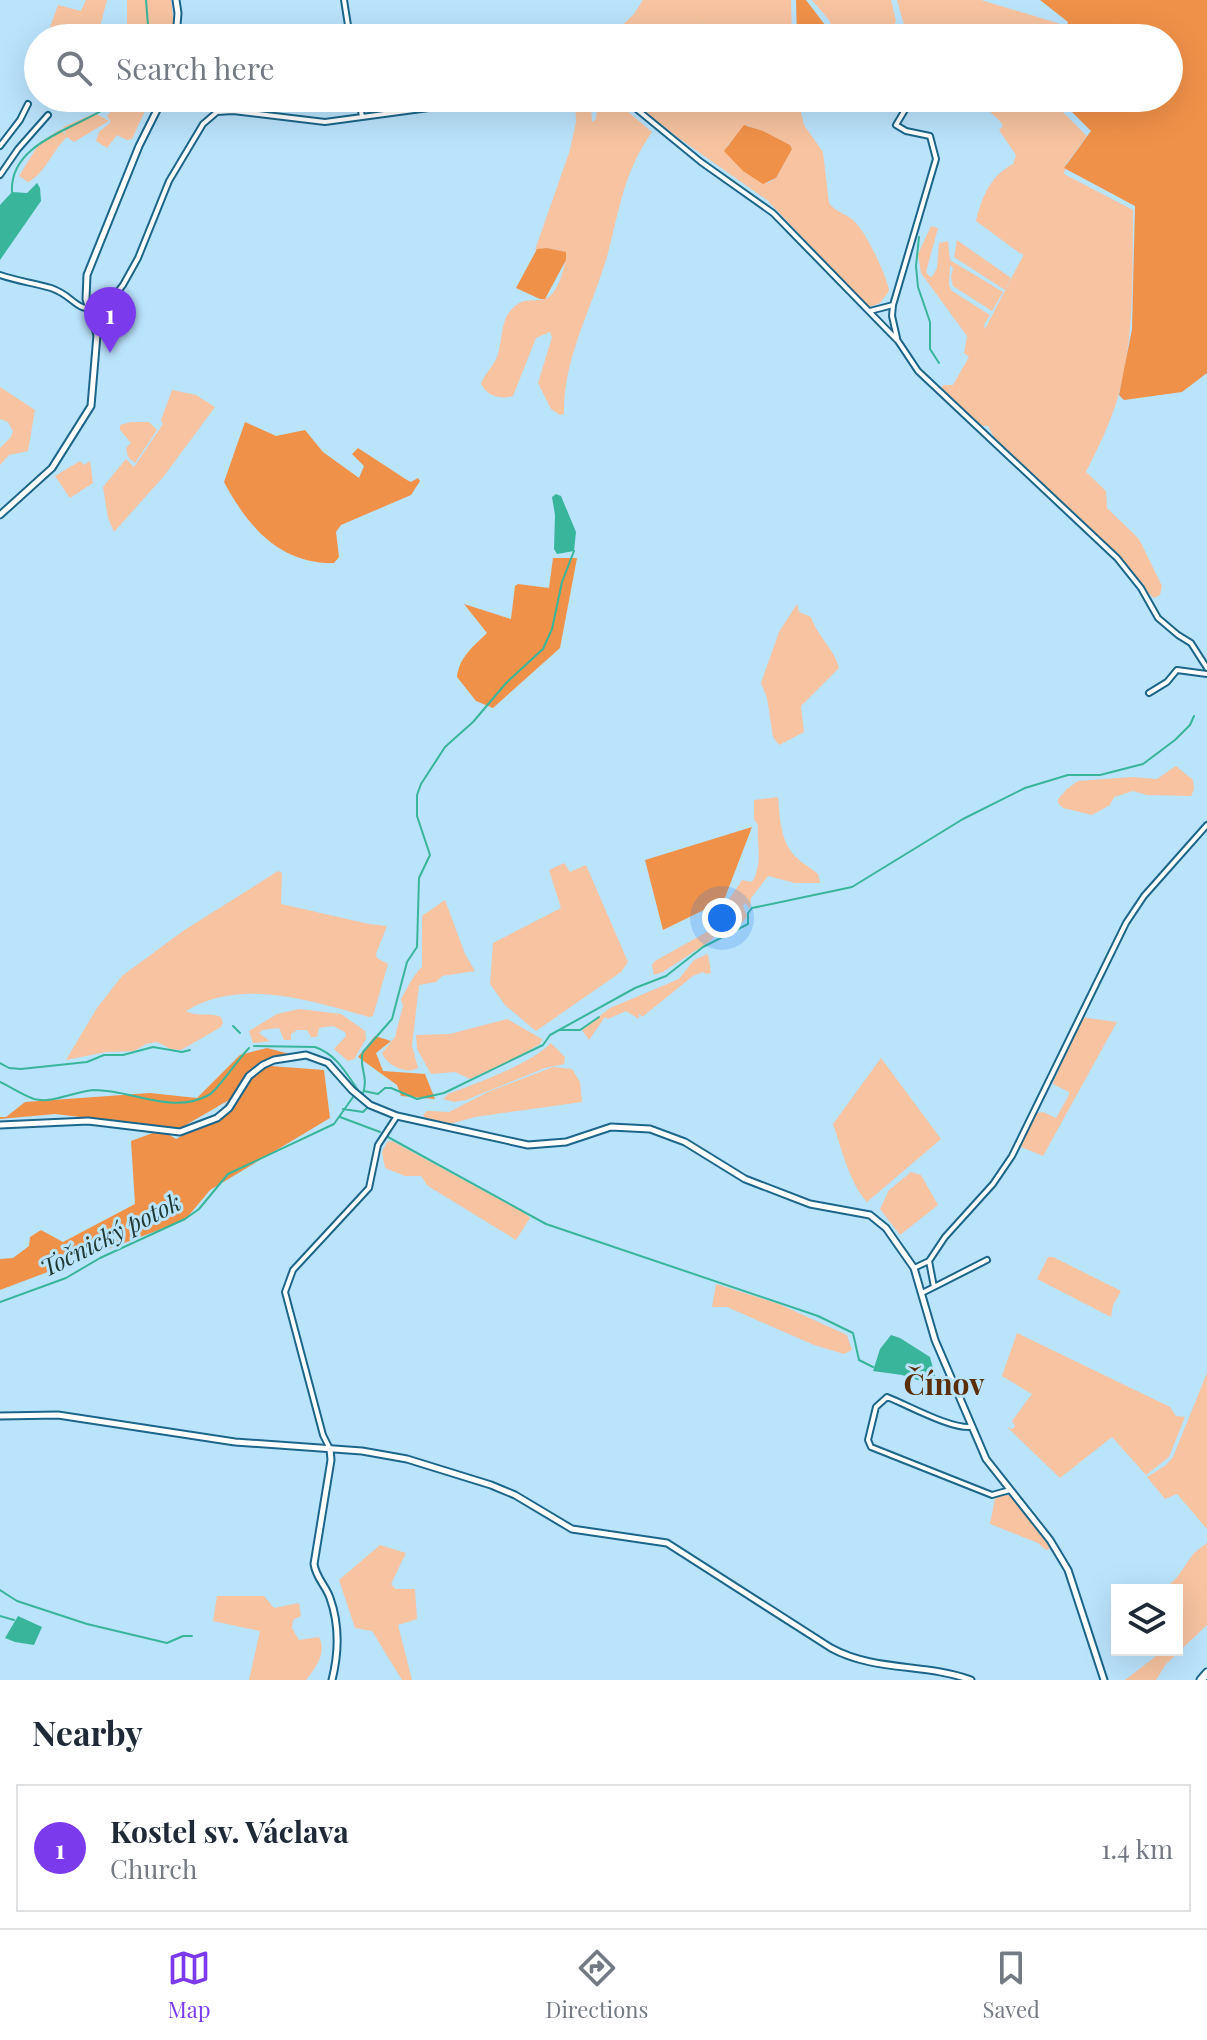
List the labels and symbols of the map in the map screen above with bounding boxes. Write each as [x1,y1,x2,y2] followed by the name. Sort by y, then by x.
[84,287,136,353] pin: 1
[702,898,742,938] your location
[34,1185,186,1283] water label: Točnický potok
[904,1363,985,1403] district label: Čínov

